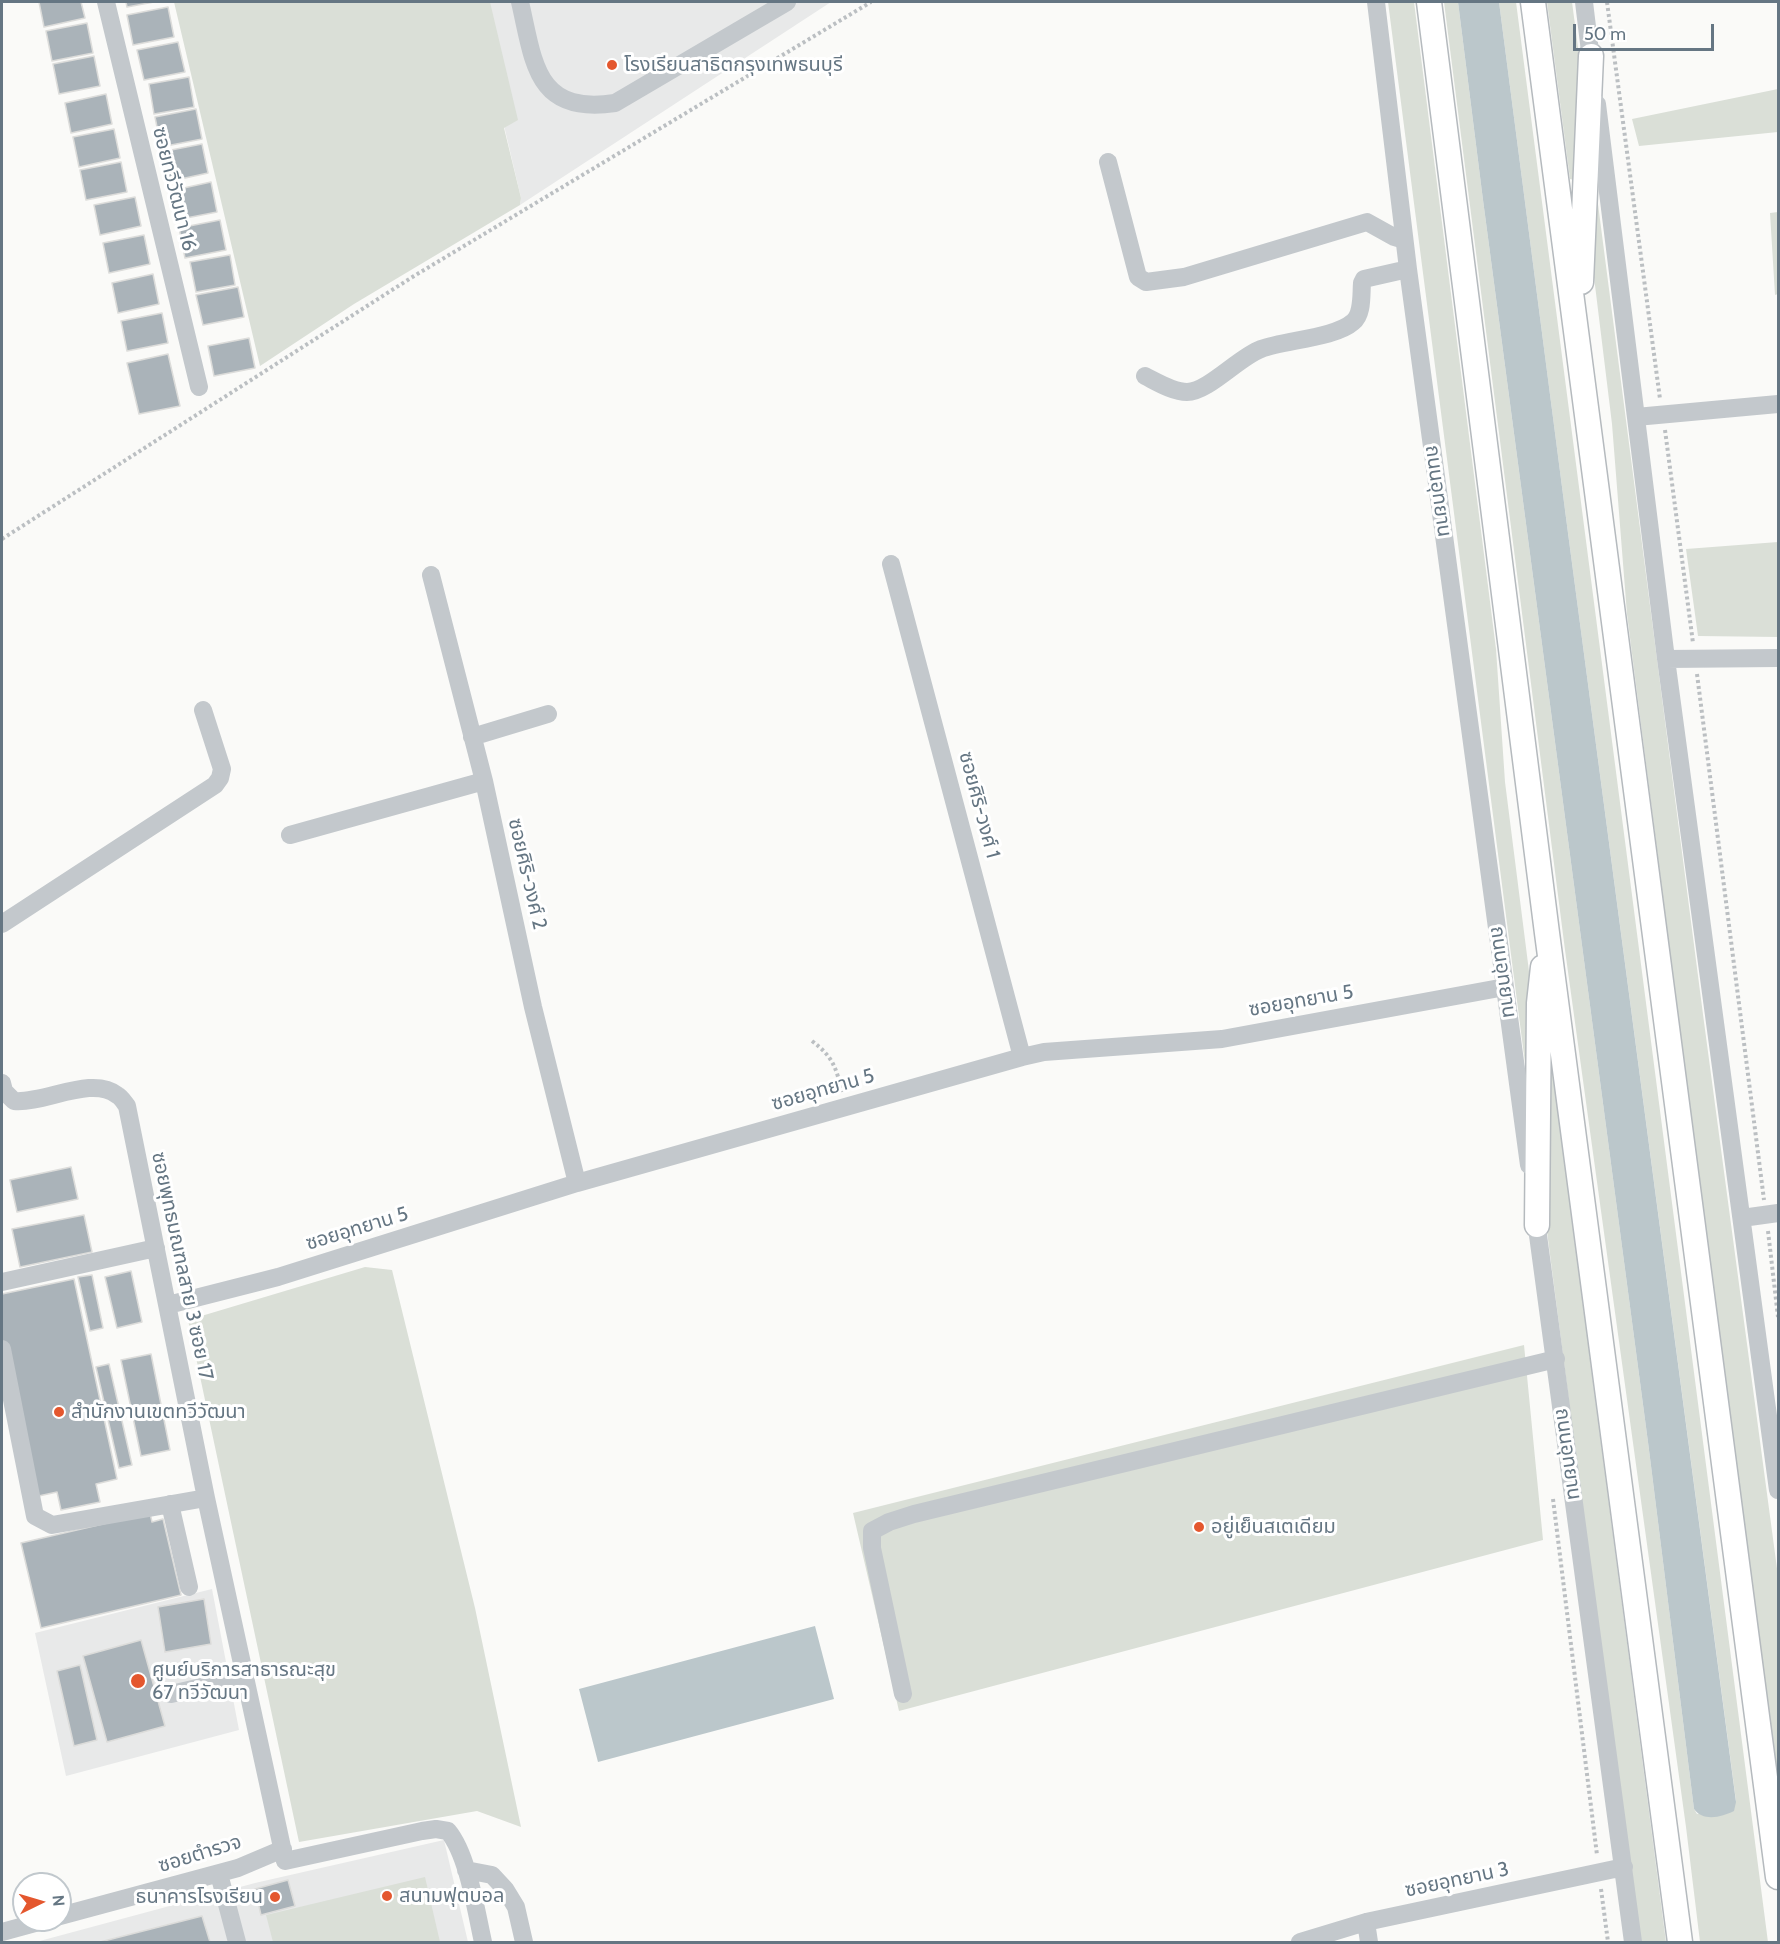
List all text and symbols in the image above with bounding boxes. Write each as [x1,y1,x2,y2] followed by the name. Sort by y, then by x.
[1576,12,1717,50] scale bar
[1584,23,1626,45] text: 50 m
[624,53,843,77] place label: โรงเรียนสาธิตกรุงเทพธนบุรี
[605,58,619,72] marker: โรงเรียนสาธิตกรุงเทพธนบุรี
[147,124,201,254] street label: ซอยทวีวัฒนา 16
[1420,444,1456,538] street label: ถนนอุทยาน
[953,749,1005,861] street label: ซอยศิริ-วงศ์ 1
[503,816,551,932] street label: ซอยศิริ-วงศ์ 2
[1485,925,1521,1019] street label: ถนนอุทยาน
[1247,980,1355,1022] street label: ซอยอุทยาน 5
[769,1064,877,1116] street label: ซอยอุทยาน 5
[146,1150,218,1382] street label: ซอยพุทธมณฑลสาย 3 ซอย 17
[303,1202,411,1256] street label: ซอยอุทยาน 5
[71,1400,246,1424] place label: สำนักงานเขตทวีวัฒนา
[52,1405,66,1419] marker: สำนักงานเขตทวีวัฒนา
[1550,1407,1586,1501] street label: ถนนอุทยาน
[1211,1515,1336,1539] place label: อยู่เย็นสเตเดียม
[1192,1520,1206,1534] marker: อยู่เย็นสเตเดียม
[152,1658,336,1705] place label: ศูนย์บริการสาธารณะสุข 67 ทวีวัฒนา
[129,1672,147,1690] marker: ศูนย์บริการสาธารณะสุข 67 ทวีวัฒนา
[156,1830,244,1878] street label: ซอยตำรวจ
[1403,1857,1511,1903] street label: ซอยอุทยาน 3
[12,1872,72,1932] north arrow
[399,1884,504,1908] place label: สนามฟุตบอล
[136,1885,263,1909] place label: ธนาคารโรงเรียน
[380,1889,394,1903] marker: สนามฟุตบอล
[268,1890,282,1904] marker: ธนาคารโรงเรียน
[48,1894,68,1907] text: N

